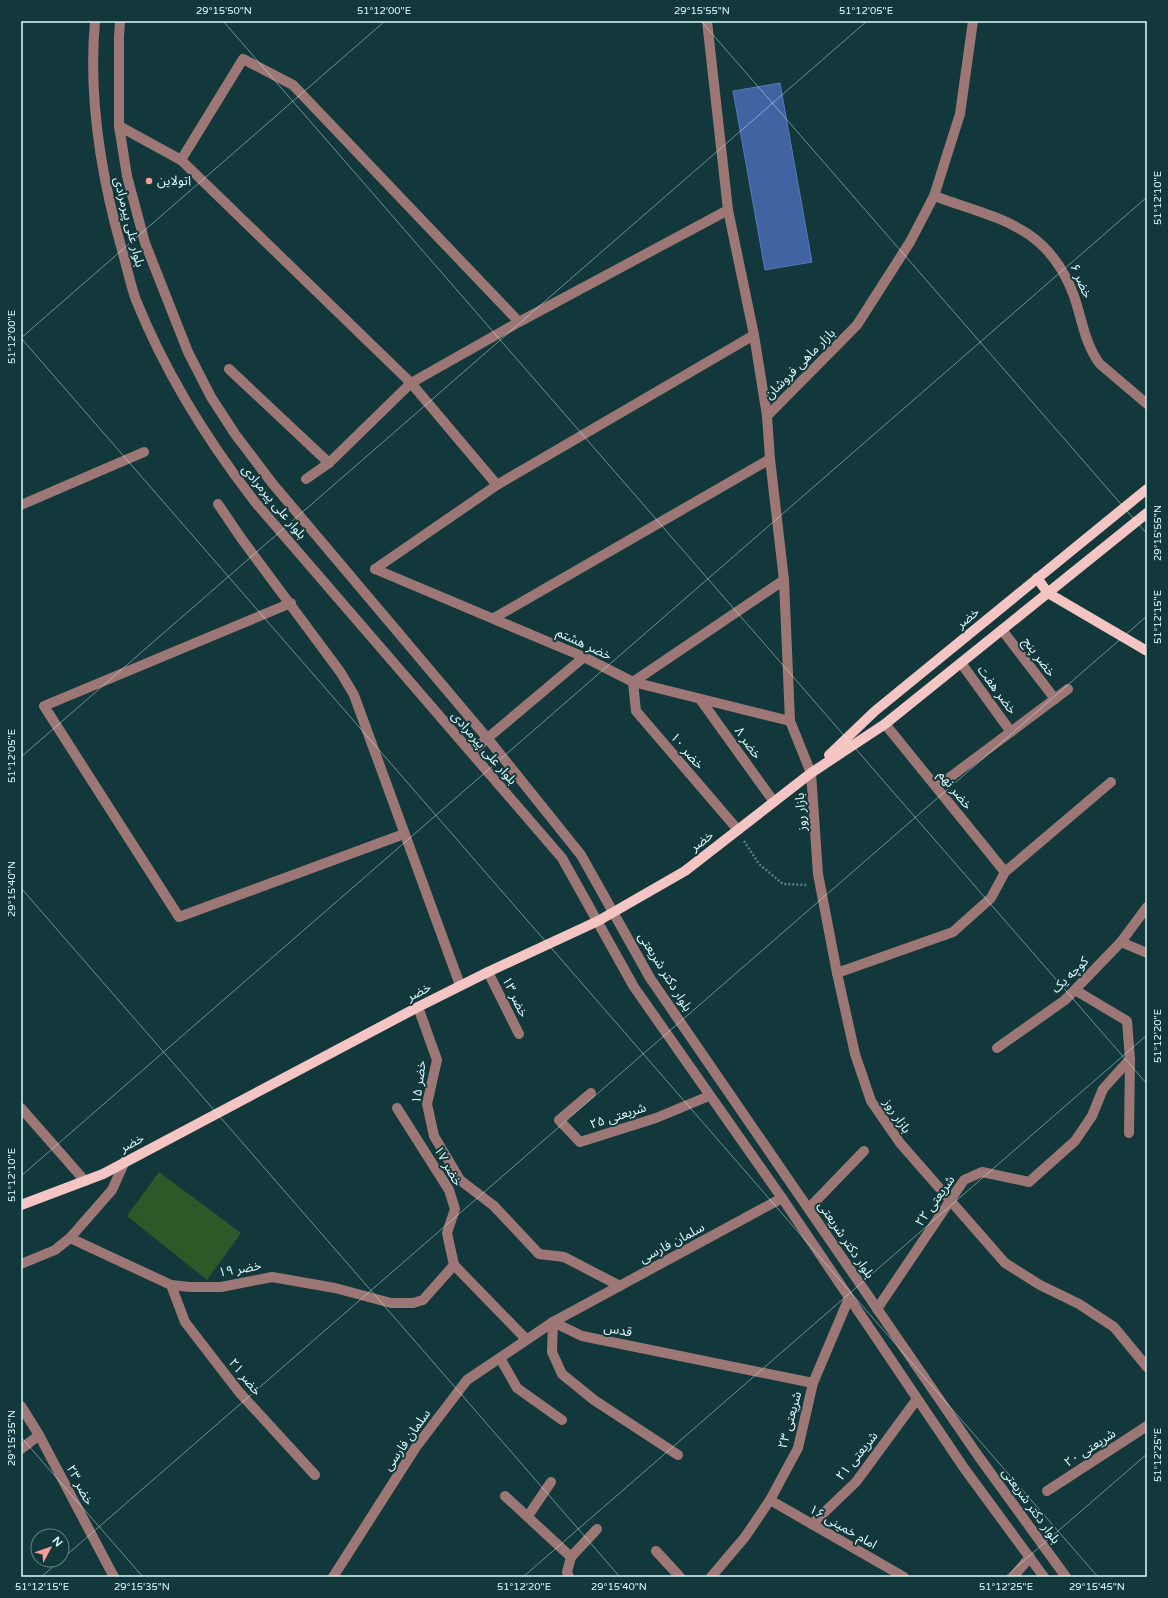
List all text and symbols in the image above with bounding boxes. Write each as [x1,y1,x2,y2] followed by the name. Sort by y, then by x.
[196,5,252,17] text: 29°15'50"N
[357,5,411,17] text: 51°12'00"E
[674,5,730,17] text: 29°15'55"N
[839,5,893,17] text: 51°12'05"E
[1152,171,1164,225] text: 51°12'10"E
[157,173,191,189] place label: اتولاین
[109,175,148,269] street label: بلوار علی پیرمرادی
[144,176,154,186] marker: اتولاین
[1066,261,1096,301] street label: خضر ۶
[6,310,18,364] text: 51°12'00"E
[761,325,839,403] street label: بازار ماهی فروشان
[237,461,310,543] street label: بلوار علی پیرمرادی
[1152,505,1164,561] text: 29°15'55"N
[1152,590,1164,644] text: 51°12'15"E
[952,604,983,633] street label: خضر
[553,624,615,666] street label: خضر هشتم
[1017,634,1059,681] street label: خضر پنج
[974,662,1020,718] street label: خضر هفت
[447,708,520,789] street label: بلوار علی پیرمرادی
[731,724,765,763] street label: خضر ۸
[6,729,18,783] text: 51°12'05"E
[667,729,707,773] street label: خضر ۱۰
[933,767,976,814] street label: خضر نهم
[792,792,810,833] street label: بازار روز
[686,827,717,856] street label: خضر
[6,861,18,917] text: 29°15'40"N
[634,930,696,1014] street label: بلوار دکتر شریعتی
[1048,953,1093,997] street label: کوچه یک
[498,974,532,1020] street label: خضر ۱۳
[403,979,434,1005] street label: خضر
[1152,1009,1164,1063] text: 51°12'20"E
[408,1059,430,1105] street label: خضر ۱۵
[879,1095,914,1136] street label: بازار روز
[588,1099,648,1133] street label: شریعتی ۲۵
[116,1130,147,1156] street label: خضر
[430,1143,466,1189] street label: خضر ۱۷
[6,1148,18,1202] text: 51°12'10"E
[912,1173,958,1229] street label: شریعتی ۲۲
[814,1198,878,1282] street label: بلوار دکتر شریعتی
[637,1219,707,1267] street label: سلمان فارسی
[217,1257,263,1281] street label: خضر ۱۹
[603,1319,634,1341] street label: قدس
[225,1355,265,1399] street label: خضر ۲۱
[775,1390,805,1450] street label: شریعتی ۲۳
[380,1406,434,1474] street label: سلمان فارسی
[6,1410,18,1466] text: 29°15'35"N
[1061,1425,1119,1471] street label: شریعتی ۲۰
[832,1428,882,1484] street label: شریعتی ۲۱
[1152,1428,1164,1482] text: 51°12'25"E
[63,1462,97,1508] street label: خضر ۲۳
[998,1465,1064,1547] street label: بلوار دکتر شریعتی
[806,1501,880,1554] street label: امام خمینی ۱۶
[30,1528,70,1568] north arrow
[49,1534,65,1549] text: N
[15,1581,69,1593] text: 51°12'15"E
[114,1581,170,1593] text: 29°15'35"N
[497,1581,551,1593] text: 51°12'20"E
[591,1581,647,1593] text: 29°15'40"N
[979,1581,1033,1593] text: 51°12'25"E
[1069,1581,1125,1593] text: 29°15'45"N

